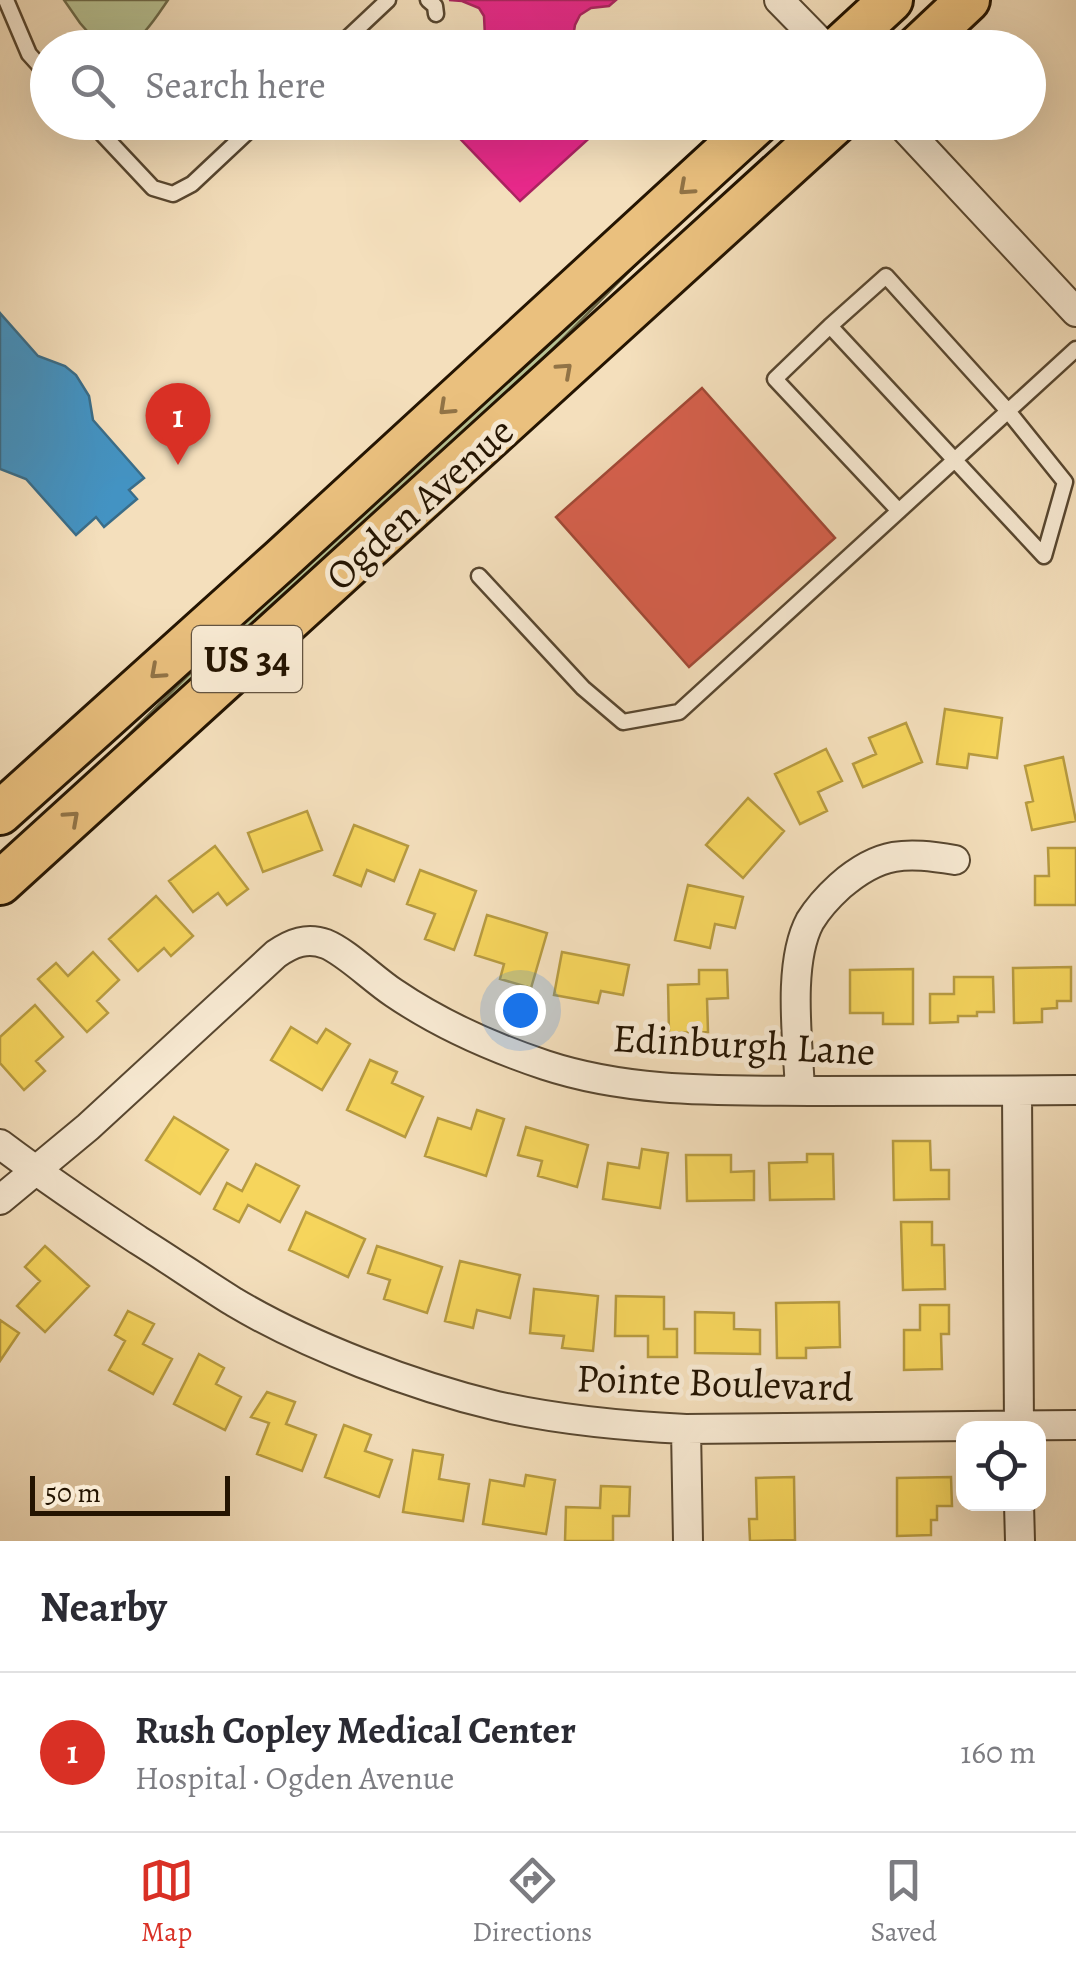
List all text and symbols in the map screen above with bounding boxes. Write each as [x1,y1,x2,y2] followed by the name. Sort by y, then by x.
[30,30,1046,140] search box
[65,58,120,113] icon: search
[145,59,326,111] text: Search here
[679,177,698,195] one-way arrow
[553,364,572,382] one-way arrow
[146,382,210,465] pin: 1
[439,396,458,414] one-way arrow
[313,404,525,603] street label: Ogden Avenue
[192,626,302,692] road number: US 34
[150,660,169,678] one-way arrow
[60,811,79,829] one-way arrow
[495,985,546,1036] your location
[611,1010,877,1079] street label: Edinburgh Lane
[575,1350,855,1415] street label: Pointe Boulevard
[956,1421,1046,1511] map controls
[956,1421,1046,1511] button: locate
[30,1471,230,1516] scale bar
[45,1474,101,1512] text: 50 m
[40,1578,167,1635] text: Nearby
[135,1704,576,1756] text: Rush Copley Medical Center
[67,1730,78,1774] text: 1
[960,1730,1036,1774] text: 160 m
[135,1756,454,1800] text: Hospital · Ogden Avenue
[139,1853,194,1951] tab: Map
[472,1853,592,1951] tab: Directions
[871,1853,937,1951] tab: Saved

